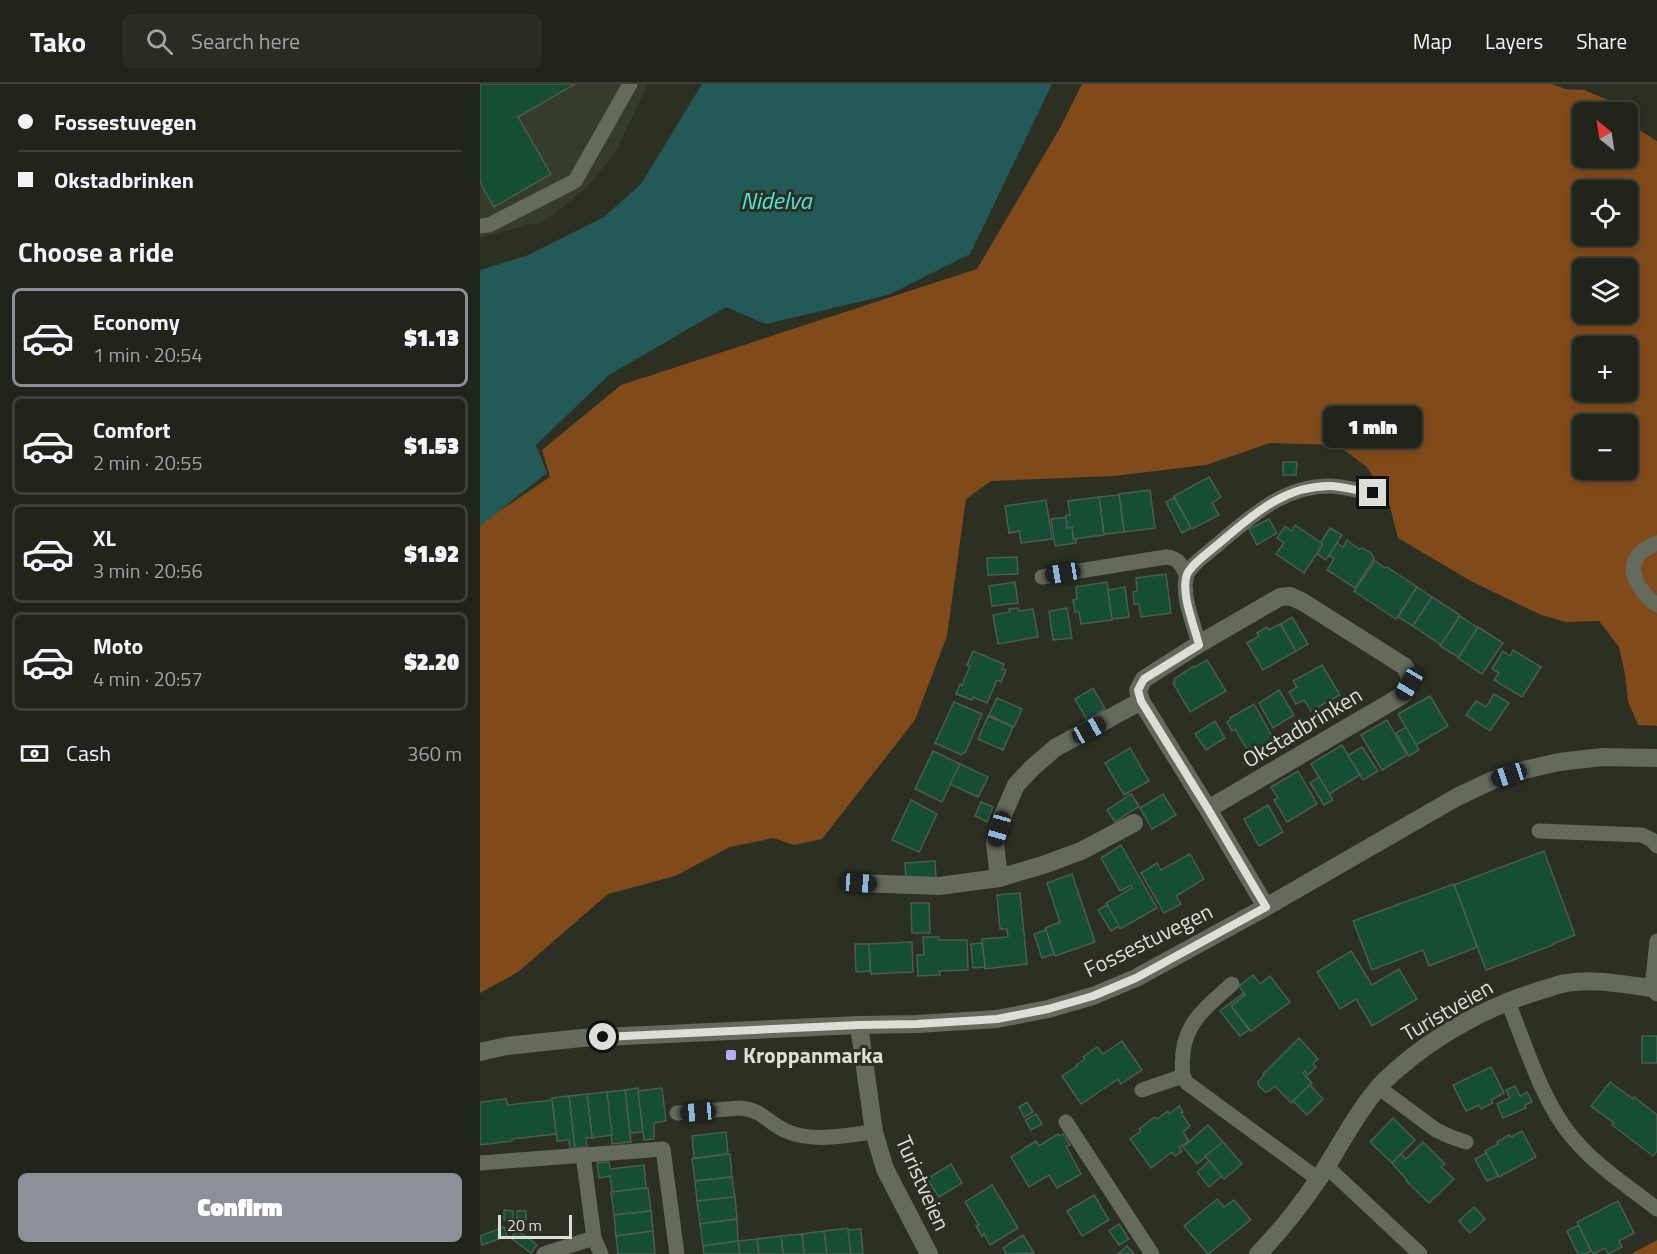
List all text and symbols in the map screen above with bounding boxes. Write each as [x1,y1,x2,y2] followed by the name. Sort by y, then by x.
[122,14,542,68] search box
[30,20,86,63] text: Tako
[191,24,300,58] text: Search here
[143,25,176,58] icon: search
[1413,25,1452,57] text: Map
[1485,25,1543,57] text: Layers
[1576,25,1627,57] text: Share
[1572,102,1638,168] north arrow
[1572,102,1638,480] map controls
[54,105,197,139] text: Fossestuvegen
[54,163,194,197] text: Okstadbrinken
[1572,180,1638,246] button: locate
[741,182,813,218] water label: Nidelva
[18,231,174,272] text: Choose a ride
[1572,258,1638,324] button: layers
[93,305,180,339] text: Economy
[21,311,75,365] icon: car
[404,321,459,355] text: $1.13
[1572,336,1638,402] button: +
[93,339,203,370] text: 1 min · 20:54
[1324,406,1422,448] callout: 1 min
[1348,411,1397,442] text: 1 min
[93,413,171,447] text: Comfort
[1572,414,1638,480] button: −
[21,419,75,473] icon: car
[404,429,459,463] text: $1.53
[93,447,203,478] text: 2 min · 20:55
[1359,479,1386,506] route end
[93,521,116,555] text: XL
[21,527,75,581] icon: car
[404,537,459,571] text: $1.92
[93,555,203,586] text: 3 min · 20:56
[1044,561,1082,585] car
[93,629,143,663] text: Moto
[21,635,75,689] icon: car
[404,645,459,679] text: $2.20
[93,663,203,694] text: 4 min · 20:57
[1392,664,1426,704] car
[1236,678,1368,776] street label: Okstadbrinken
[1069,713,1109,747] car
[66,736,111,770] text: Cash
[18,737,51,770] icon: cash
[407,738,462,769] text: 360 m
[1489,761,1529,789] car
[985,809,1013,849] car
[840,873,878,893] car
[1078,894,1218,986] street label: Fossestuvegen
[1395,970,1499,1050] street label: Turistveien
[589,1023,616,1050] route start
[743,1038,884,1072] place label: Kroppanmarka
[724,1048,738,1062] marker: Kroppanmarka
[679,1101,717,1123] car
[887,1130,959,1236] street label: Turistveien
[18,1173,462,1242] button: Confirm
[498,1212,572,1240] scale bar
[507,1213,542,1237] text: 20 m

